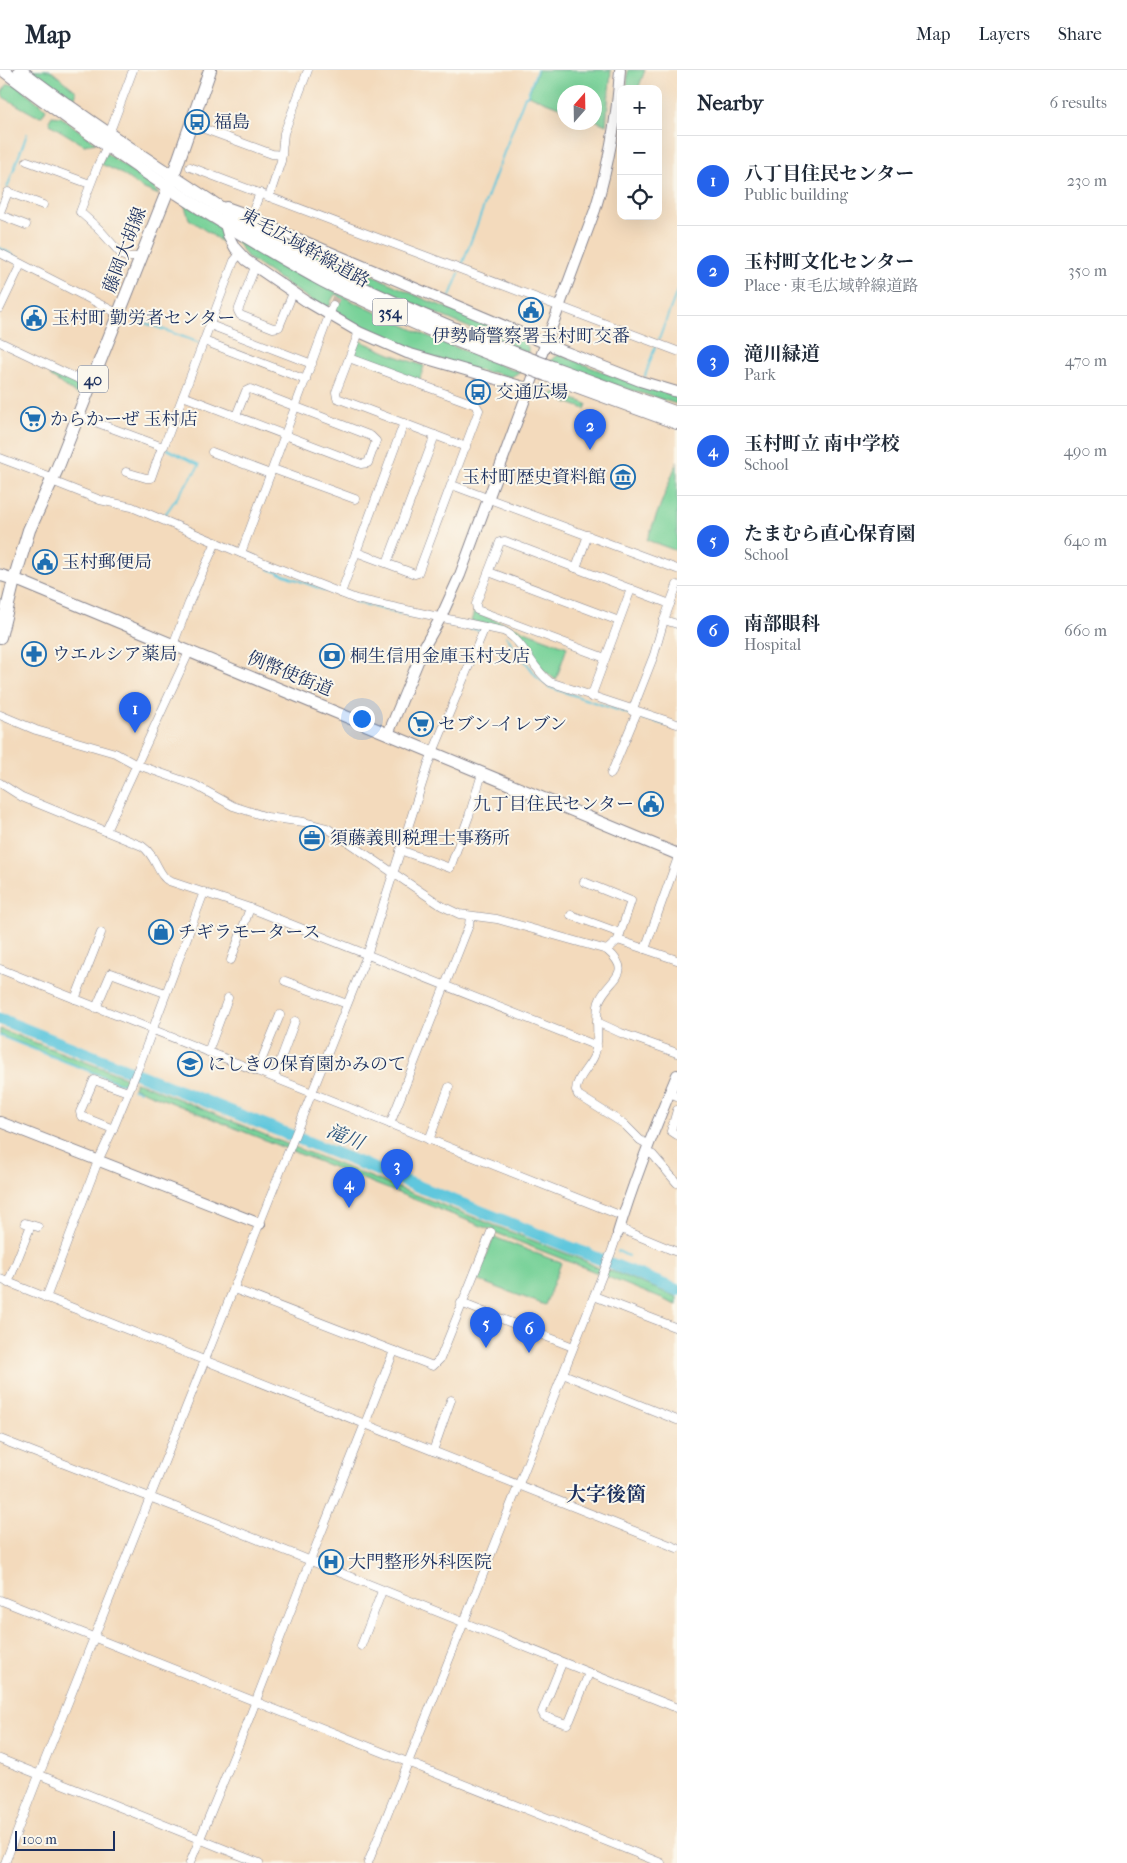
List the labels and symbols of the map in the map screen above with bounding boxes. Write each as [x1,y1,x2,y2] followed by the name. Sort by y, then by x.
[557,85,602,130] north arrow
[184,109,210,135] bus stop icon: 福島
[214,112,250,133] place label: 福島
[99,204,151,296] street label: 藤岡大胡線
[237,204,373,292] street label: 東毛広域幹線道路
[518,297,544,323] public building icon: 伊勢崎警察署玉村町交番
[372,298,408,326] road number: 354
[21,305,47,331] public building icon: 玉村町 勤労者センター
[52,308,235,329] place label: 玉村町 勤労者センター
[432,326,630,347] place label: 伊勢崎警察署玉村町交番
[78,366,108,392] road number: 40
[465,379,491,405] bus stop icon: 交通広場
[496,382,568,403] place label: 交通広場
[20,406,46,432] supermarket icon: からかーぜ 玉村店
[50,409,198,430] place label: からかーぜ 玉村店
[574,409,606,450] pin: 2
[610,464,636,490] museum icon: 玉村町歴史資料館
[462,467,606,488] place label: 玉村町歴史資料館
[32,549,58,575] public building icon: 玉村郵便局
[62,552,152,573] place label: 玉村郵便局
[21,641,47,667] pharmacy icon: ウエルシア薬局
[319,643,345,669] bank icon: 桐生信用金庫玉村支店
[52,644,178,665] place label: ウエルシア薬局
[350,646,530,667] place label: 桐生信用金庫玉村支店
[244,647,336,701] street label: 例幣使街道
[119,692,151,733] pin: 1
[349,706,375,732] your location
[408,711,434,737] supermarket icon: セブン-イレブン
[438,714,567,735] place label: セブン-イレブン
[638,791,664,817] public building icon: 九丁目住民センター
[473,794,634,815] place label: 九丁目住民センター
[299,825,325,851] office icon: 須藤義則税理士事務所
[330,828,510,849] place label: 須藤義則税理士事務所
[148,919,174,945] shop icon: チギラモータース
[178,922,320,943] place label: チギラモータース
[177,1051,203,1077] school or university icon: にしきの保育園かみのて
[208,1054,406,1075] place label: にしきの保育園かみのて
[323,1120,369,1155] water label: 滝川
[381,1149,413,1190] pin: 3
[333,1167,365,1208] pin: 4
[470,1307,502,1348] pin: 5
[513,1312,545,1353] pin: 6
[566,1483,646,1506] district label: 大字後箇
[318,1549,344,1575] hospital icon: 大門整形外科医院
[348,1552,492,1573] place label: 大門整形外科医院
[15,1828,115,1851] scale bar

